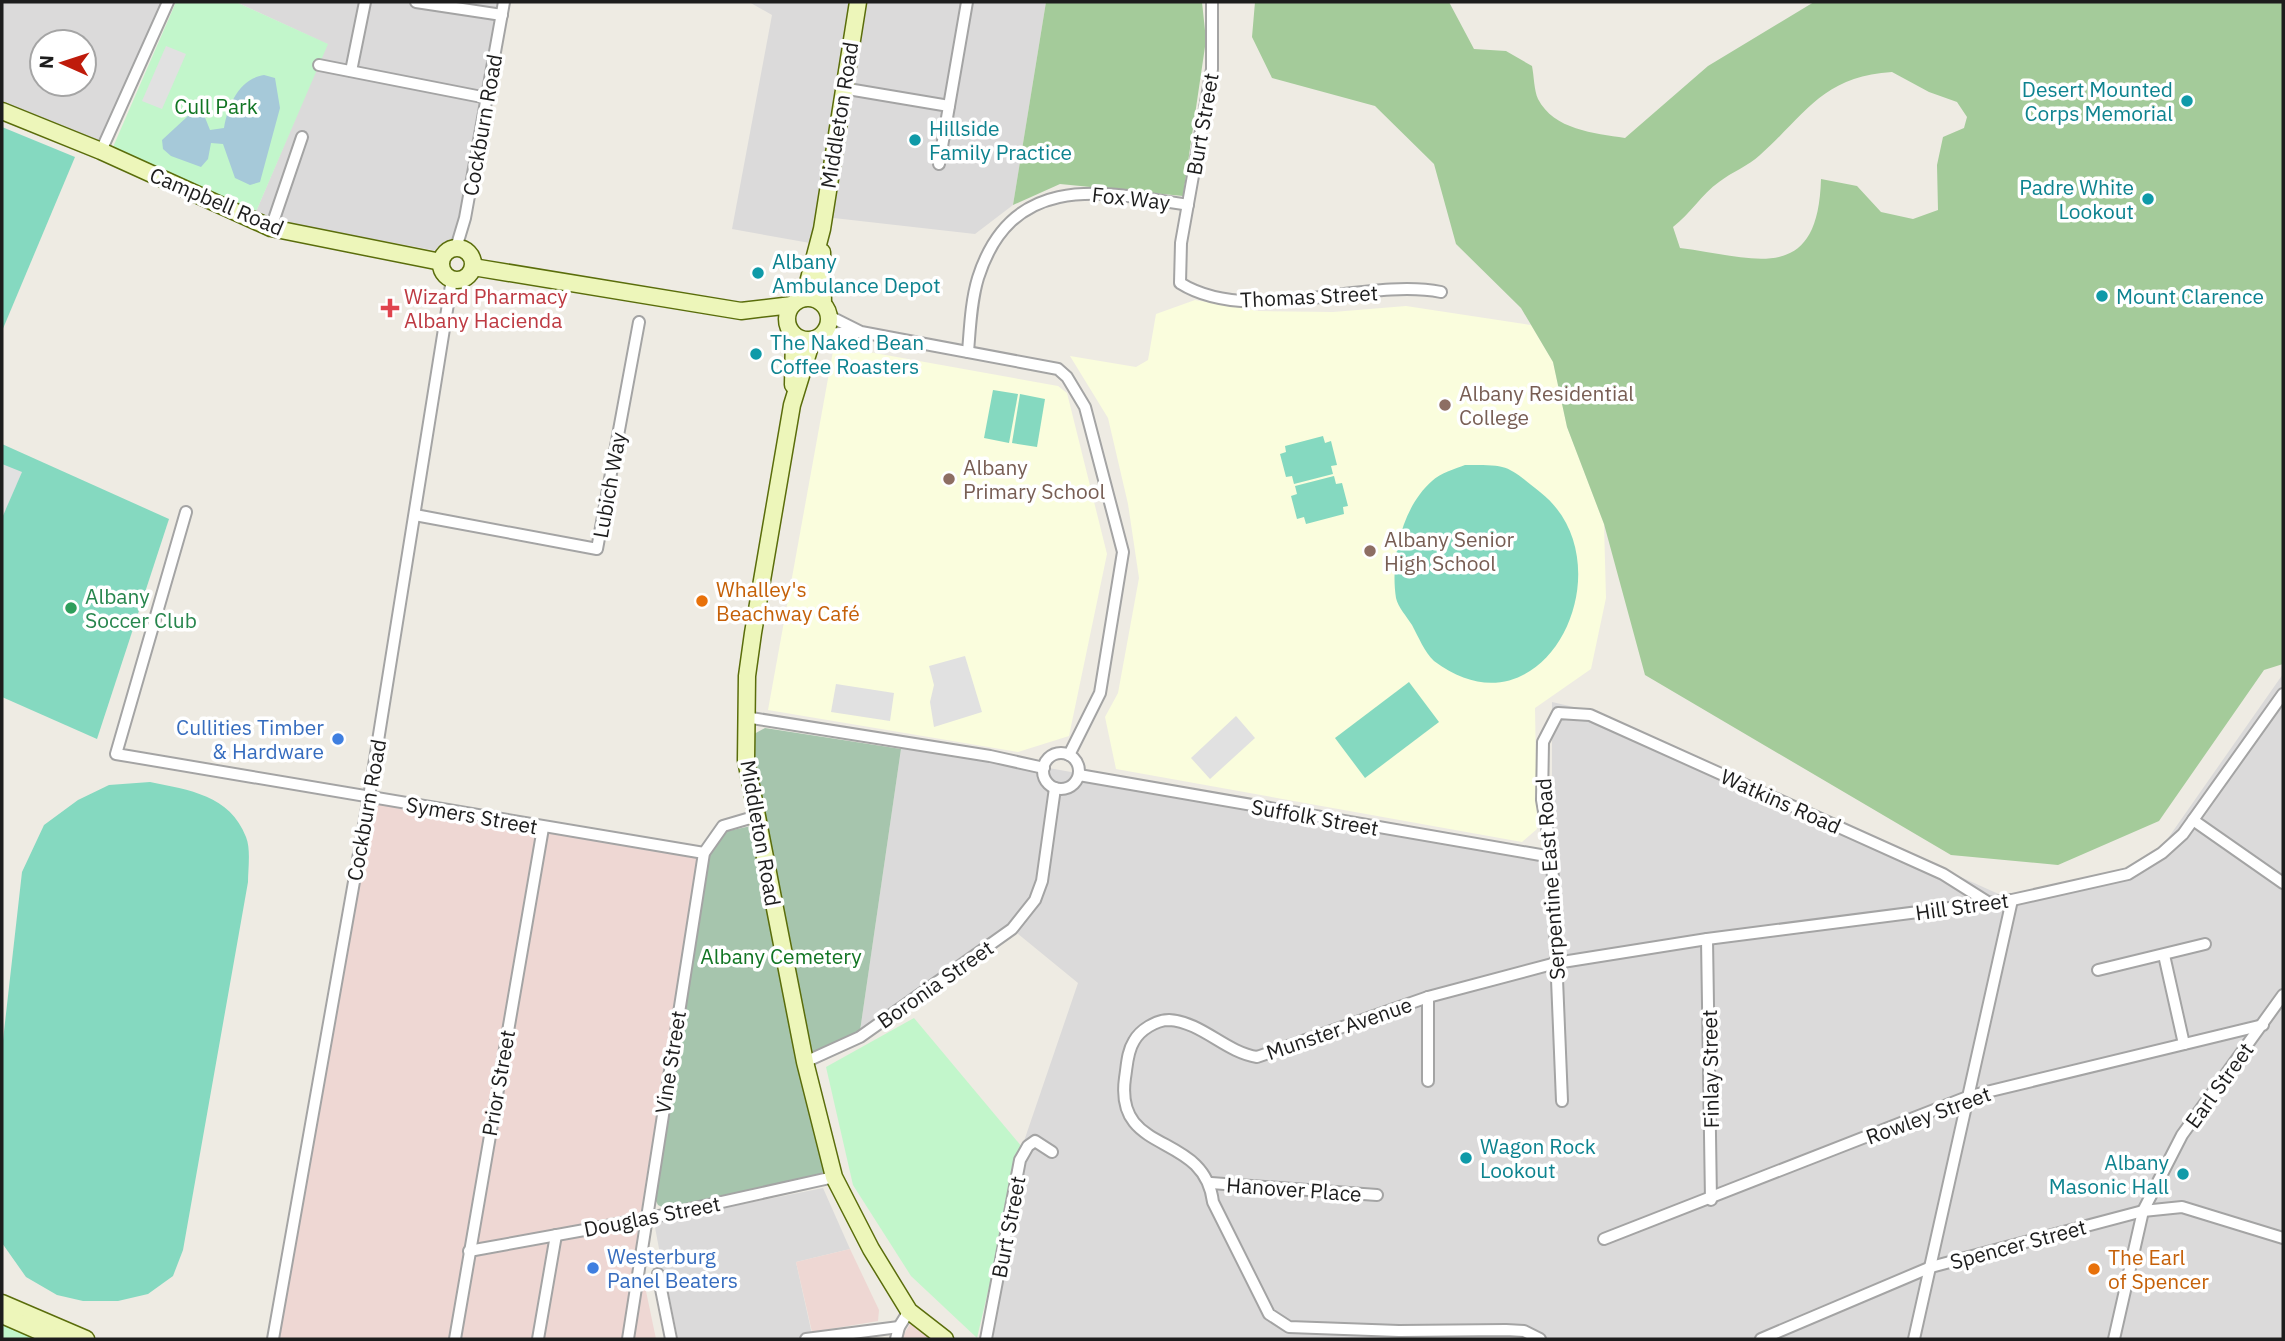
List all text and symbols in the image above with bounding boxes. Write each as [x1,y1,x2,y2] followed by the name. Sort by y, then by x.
[28,28,98,98] north arrow
[814,40,864,190] street label: Middleton Road
[456,52,508,198] street label: Cockburn Road
[34,55,58,70] text: N
[1179,71,1225,177] street label: Burt Street
[2022,75,2173,127] place label: Desert Mounted Corps Memorial
[174,92,258,120] park label: Cull Park
[2179,93,2195,109] marker: Desert Mounted Corps Memorial
[929,114,1072,166] place label: Hillside Family Practice
[907,132,923,148] marker: Hillside Family Practice
[146,160,288,242] street label: Campbell Road
[2019,173,2134,225] place label: Padre White Lookout
[1091,180,1172,216] street label: Fox Way
[2140,191,2156,207] marker: Padre White Lookout
[772,247,941,299] place label: Albany Ambulance Depot
[750,265,766,281] marker: Albany Ambulance Depot
[1239,278,1379,314] street label: Thomas Street
[404,282,568,334] place label: Wizard Pharmacy Albany Hacienda
[2116,282,2264,310] place label: Mount Clarence
[2094,288,2110,304] marker: Mount Clarence
[382,300,398,316] marker: Wizard Pharmacy Albany Hacienda
[770,328,924,380] place label: The Naked Bean Coffee Roasters
[748,346,764,362] marker: The Naked Bean Coffee Roasters
[1459,379,1634,431] place label: Albany Residential College
[1437,397,1453,413] marker: Albany Residential College
[586,429,632,540] street label: Lubich Way
[963,453,1106,505] place label: Albany Primary School
[941,471,957,487] marker: Albany Primary School
[1384,525,1514,577] place label: Albany Senior High School
[1362,543,1378,559] marker: Albany Senior High School
[716,575,860,627] place label: Whalley's Beachway Café
[85,582,197,634] place label: Albany Soccer Club
[694,593,710,609] marker: Whalley's Beachway Café
[63,600,79,616] marker: Albany Soccer Club
[176,713,324,765] place label: Cullities Timber & Hardware
[330,731,346,747] marker: Cullities Timber & Hardware
[340,737,392,883] street label: Cockburn Road
[734,758,788,908] street label: Middleton Road
[1716,762,1846,840] street label: Watkins Road
[1529,777,1571,981] street label: Serpentine East Road
[404,790,540,840] street label: Symers Street
[1249,792,1381,842] street label: Suffolk Street
[1914,886,2010,926] street label: Hill Street
[871,934,999,1034] street label: Boronia Street
[700,942,862,970] park label: Albany Cemetery
[1262,990,1416,1066] street label: Munster Avenue
[648,1008,692,1116] street label: Vine Street
[1695,1009,1725,1129] street label: Finlay Street
[475,1028,521,1138] street label: Prior Street
[2178,1037,2260,1133] street label: Earl Street
[1862,1079,1994,1151] street label: Rowley Street
[1480,1132,1596,1184] place label: Wagon Rock Lookout
[2049,1148,2170,1200] place label: Albany Masonic Hall
[1458,1150,1474,1166] marker: Wagon Rock Lookout
[2175,1166,2191,1182] marker: Albany Masonic Hall
[1225,1170,1363,1208] street label: Hanover Place
[984,1174,1032,1280] street label: Burt Street
[581,1189,723,1243] street label: Douglas Street
[1947,1212,2089,1276] street label: Spencer Street
[607,1242,738,1294] place label: Westerburg Panel Beaters
[2108,1243,2209,1295] place label: The Earl of Spencer
[585,1260,601,1276] marker: Westerburg Panel Beaters
[2086,1261,2102,1277] marker: The Earl of Spencer

